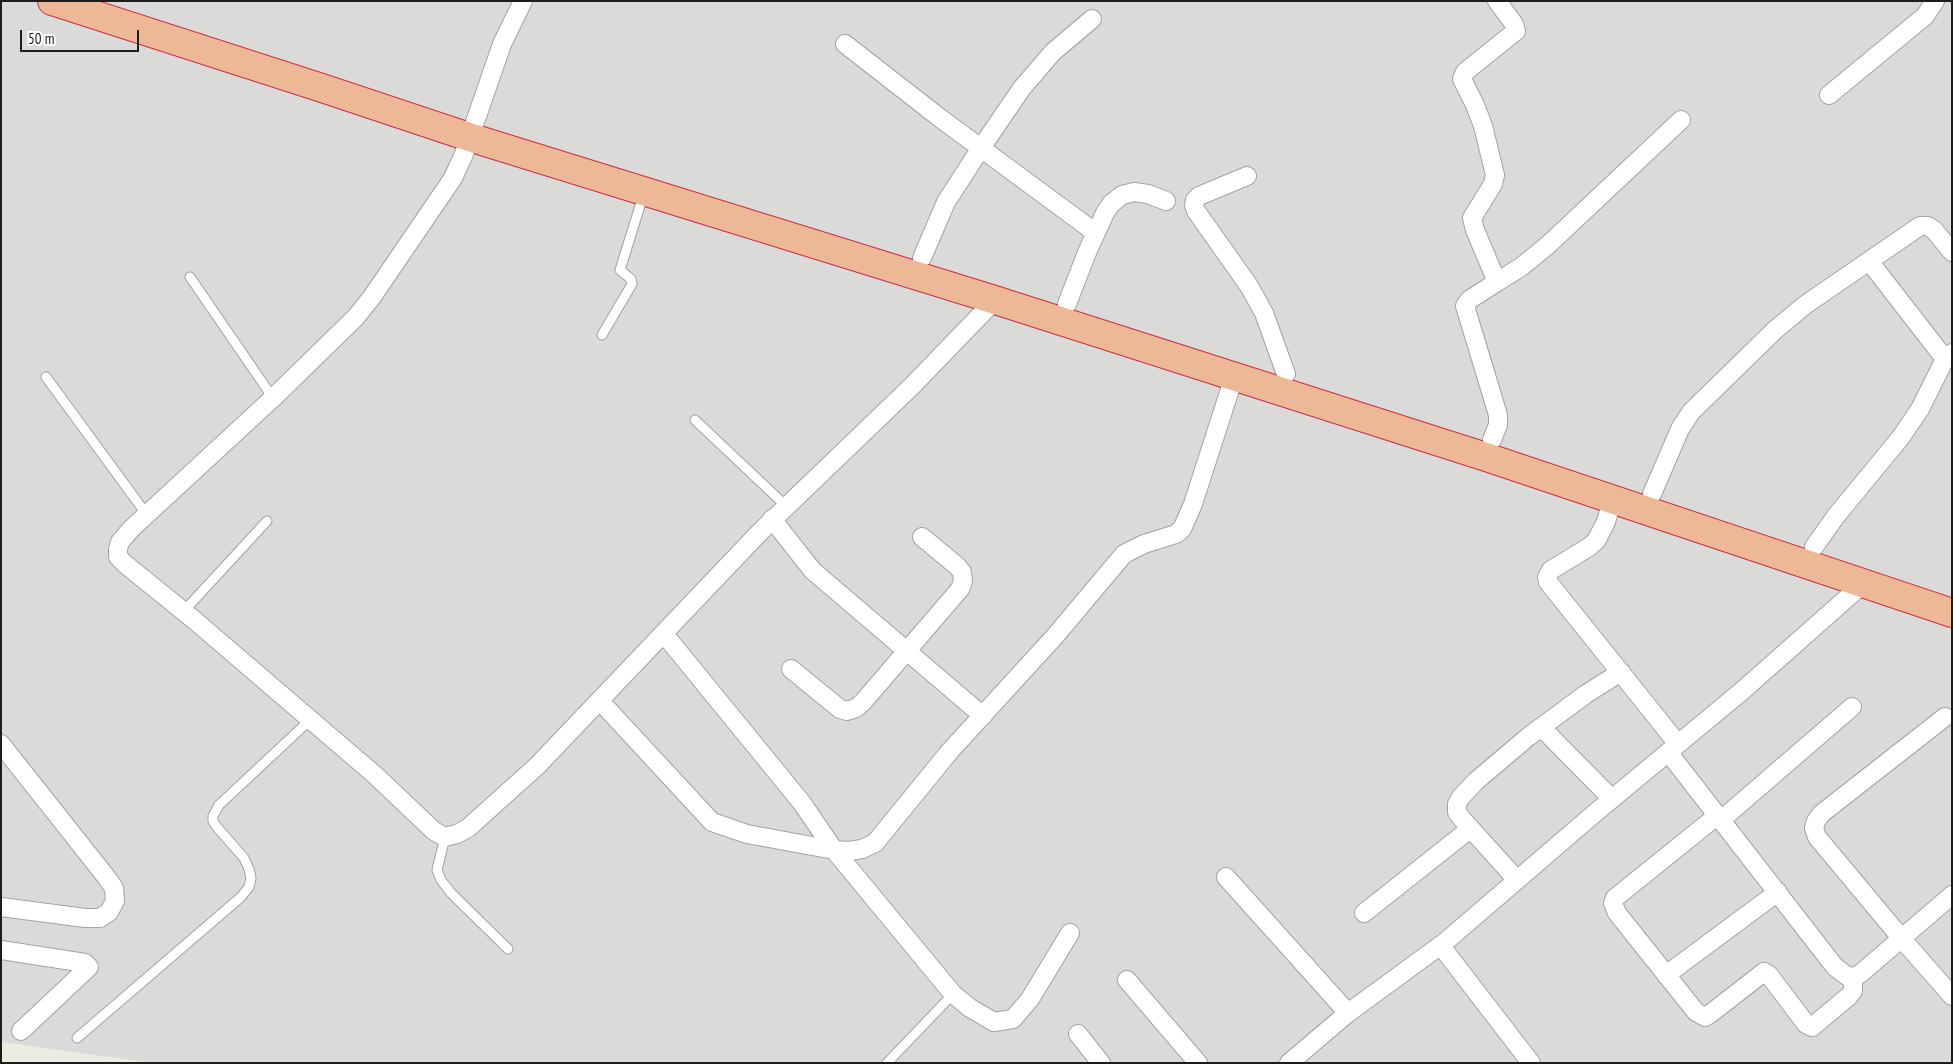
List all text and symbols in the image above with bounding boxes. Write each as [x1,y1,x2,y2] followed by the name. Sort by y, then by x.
[22,20,141,52] scale bar
[28,29,54,48] text: 50 m

